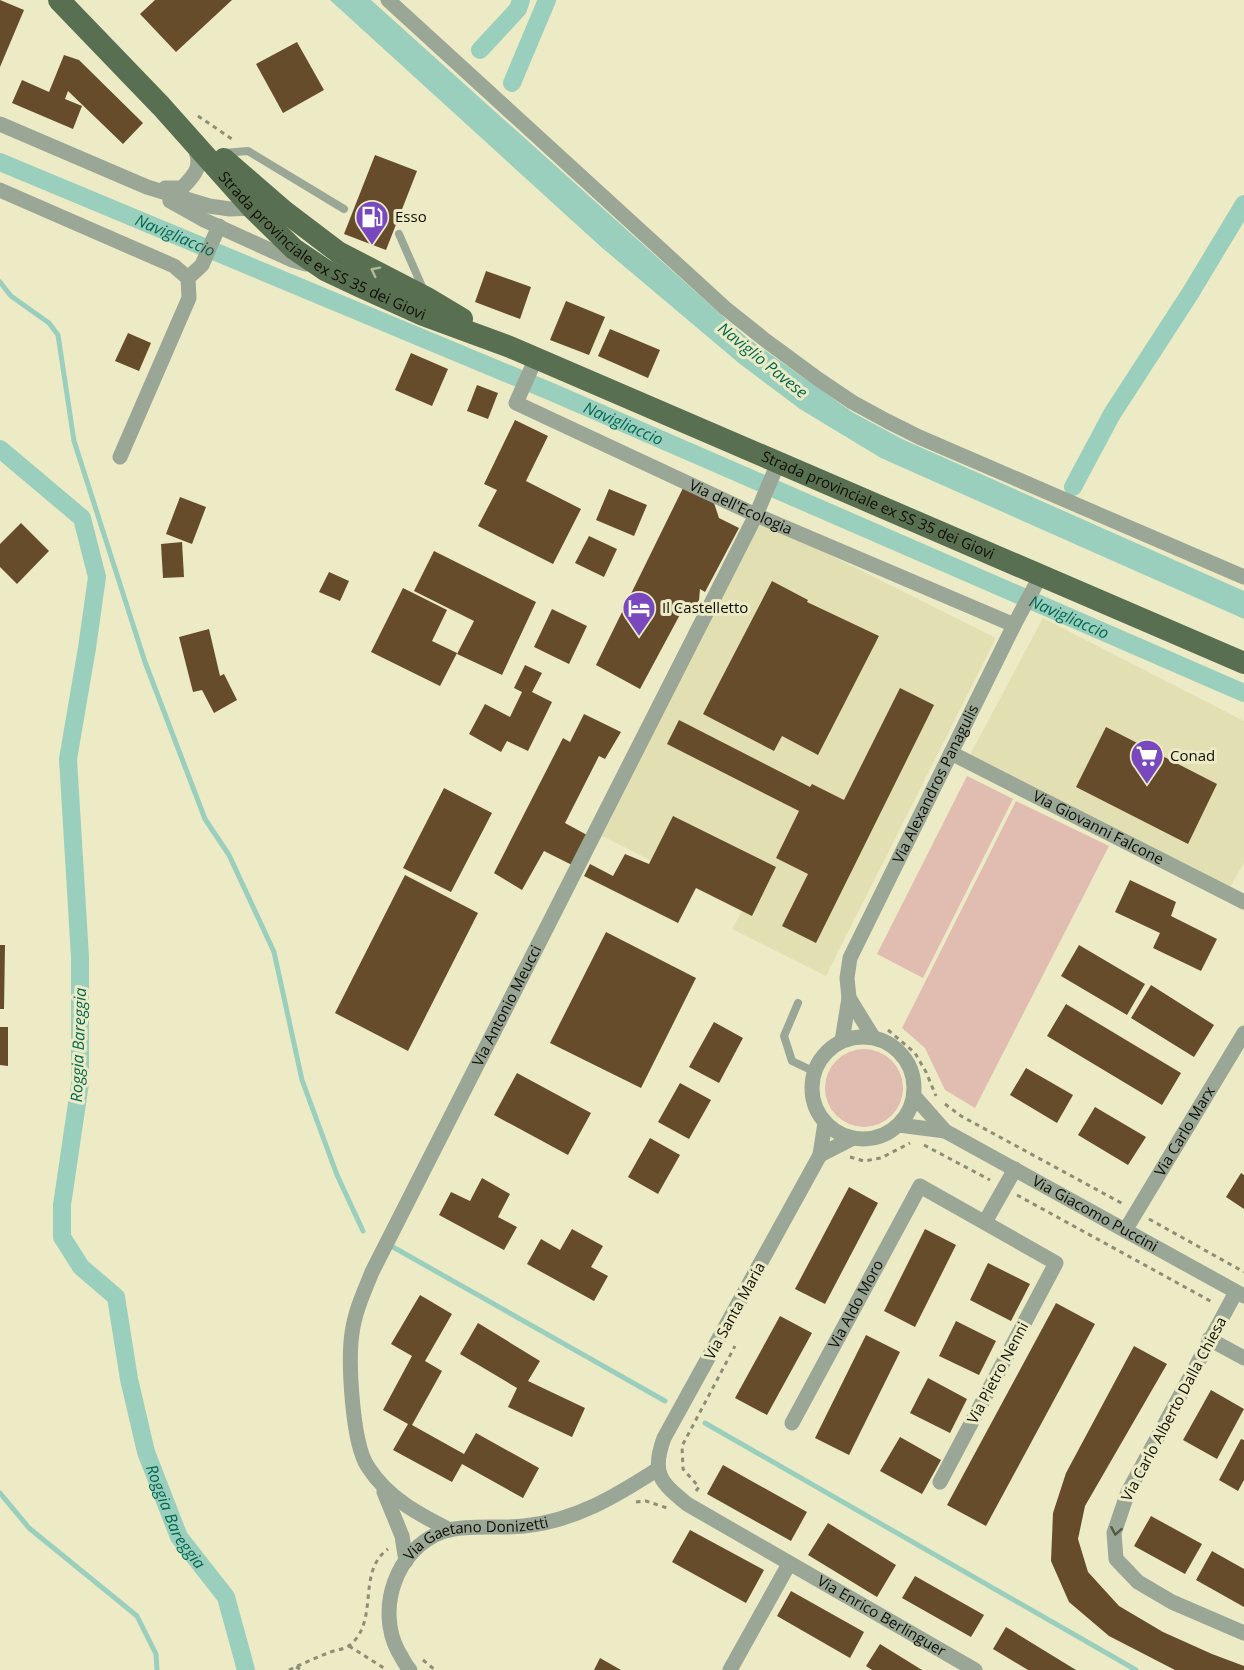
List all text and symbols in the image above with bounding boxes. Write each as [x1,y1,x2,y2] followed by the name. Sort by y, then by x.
[215,167,429,324] street label: Strada provinciale ex SS 35 dei Giovi
[354,199,390,246] fuel station icon: Esso
[395,206,427,226] place label: Esso
[132,209,219,262] water label: Navigliaccio
[371,267,381,278] one-way arrow
[714,317,813,403] water label: Naviglio Pavese
[580,396,667,450] water label: Navigliaccio
[759,445,998,563] street label: Strada provinciale ex SS 35 dei Giovi
[686,474,796,538] street label: Via dell'Ecologia
[621,590,657,637] hotel icon: Il Castelletto
[1026,590,1112,644] water label: Navigliaccio
[662,597,748,617] place label: Il Castelletto
[887,701,982,866] street label: Via Alexandros Panagulis
[1129,738,1165,785] supermarket icon: Conad
[1170,745,1215,765] place label: Conad
[1030,785,1167,869] street label: Via Giovanni Falcone
[467,941,545,1069] street label: Via Antonio Meucci
[65,987,91,1103] water label: Roggia Bareggia
[1149,1082,1219,1179] street label: Via Carlo Marx
[1029,1170,1162,1256] street label: Via Giacomo Puccini
[823,1256,887,1352] street label: Via Aldo Moro
[699,1258,769,1363] street label: Via Santa Maria
[1116,1313,1230,1504] street label: Via Carlo Alberto Dalla Chiesa
[962,1318,1032,1427] street label: Via Pietro Nenni
[141,1461,211,1573] water label: Roggia Bareggia
[399,1511,550,1564] street label: Via Gaetano Donizetti
[1110,1525,1123,1535] one-way arrow
[814,1570,950,1660] street label: Via Enrico Berlinguer

